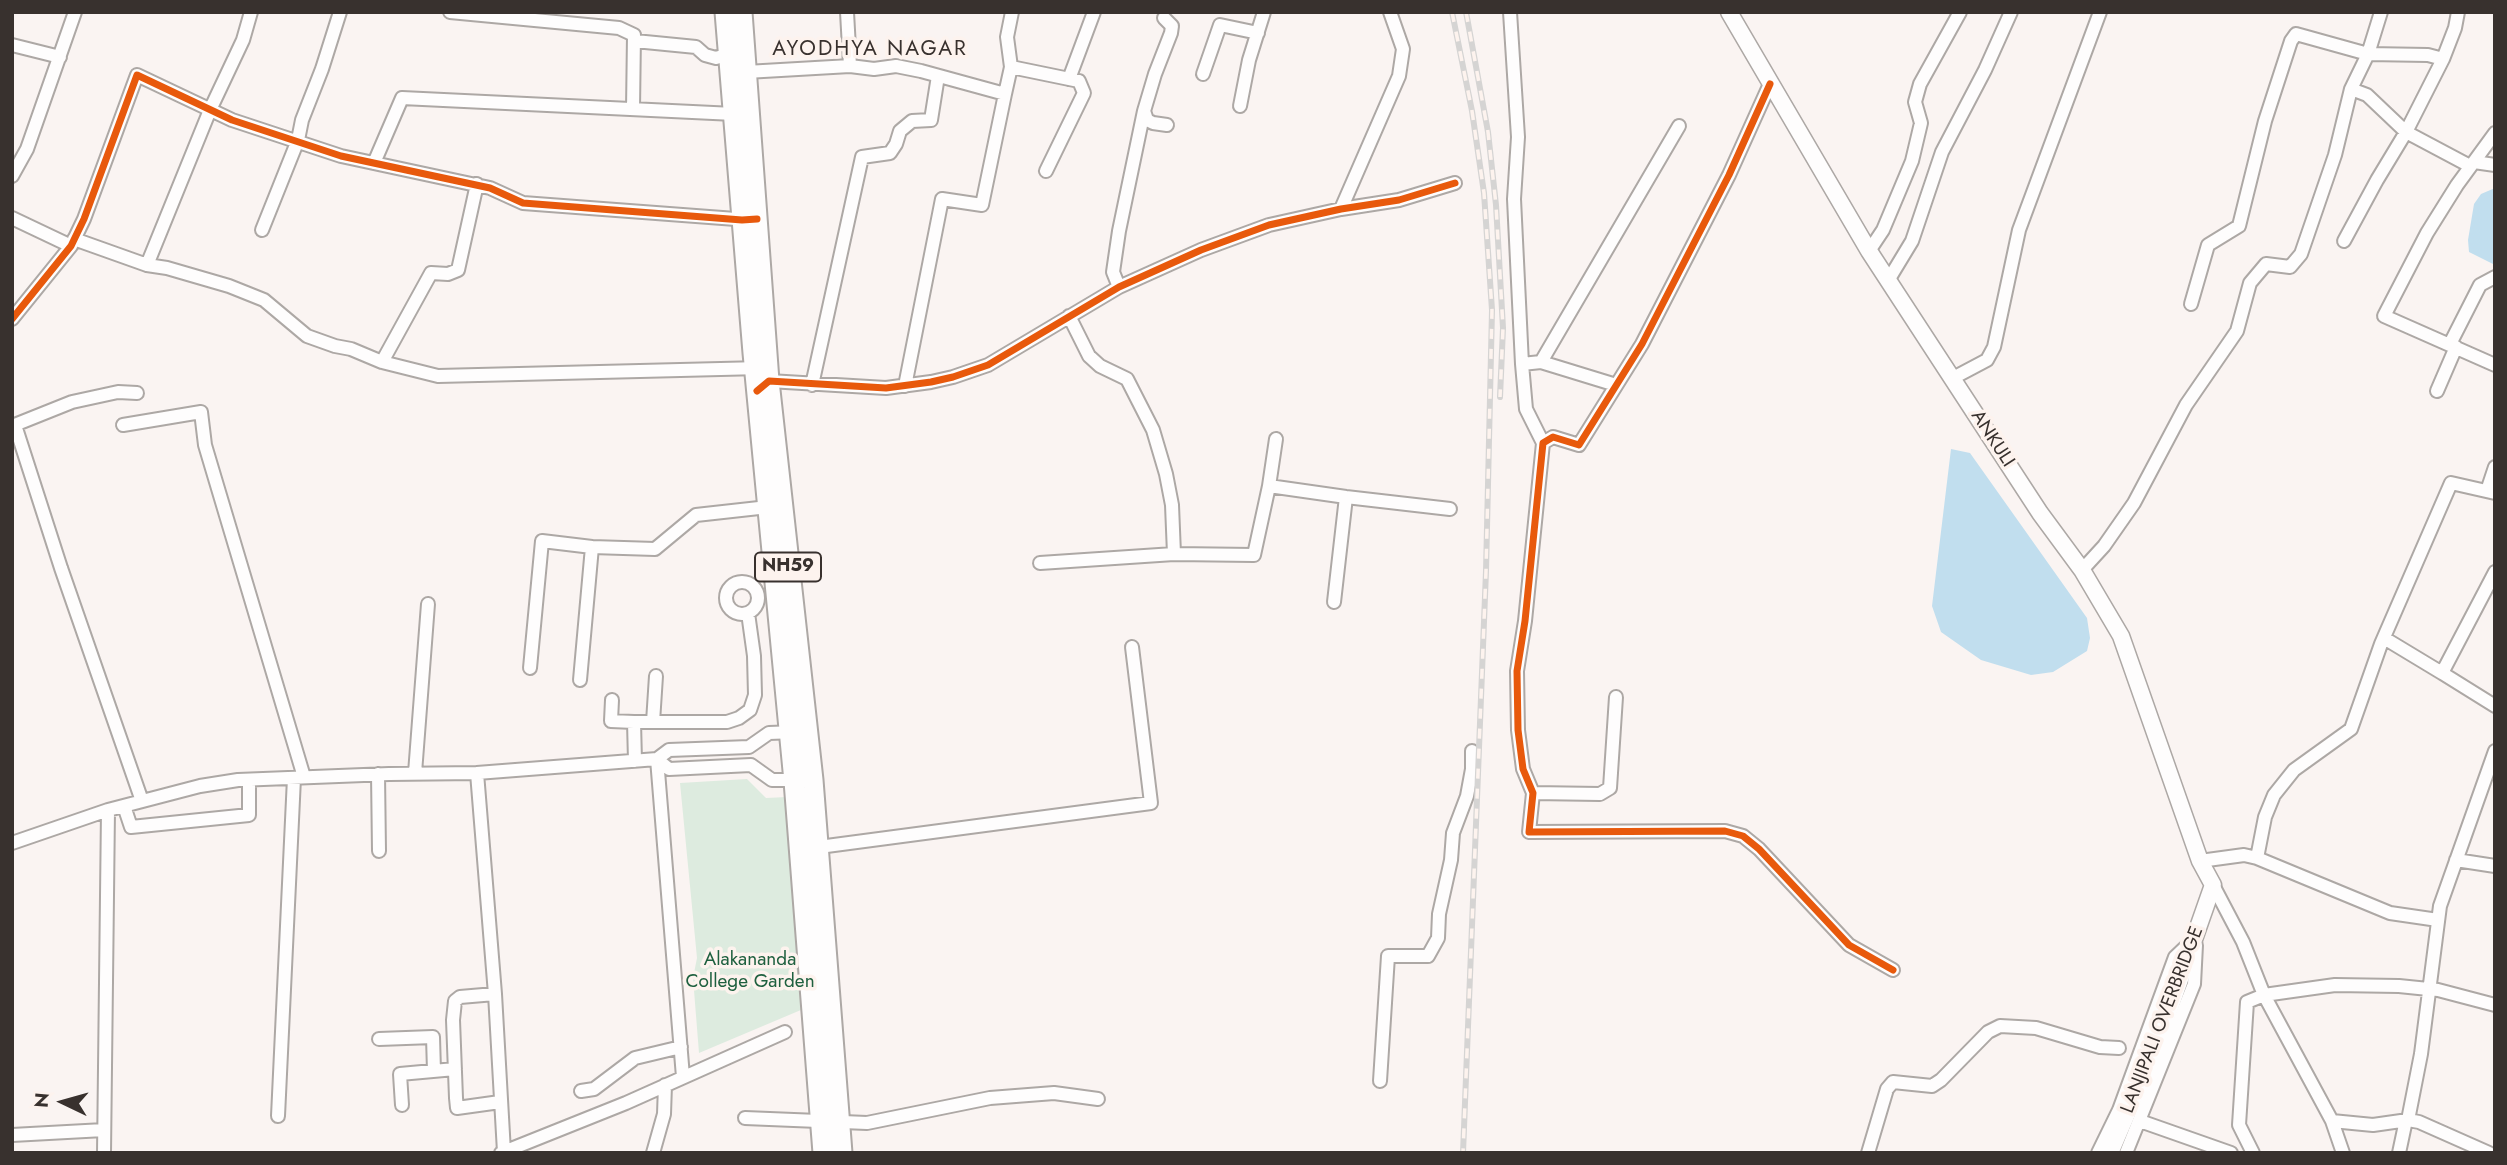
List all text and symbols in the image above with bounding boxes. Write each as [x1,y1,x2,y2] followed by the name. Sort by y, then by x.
[774,37,966,63] district label: AYODHYA NAGAR
[1965,406,2019,472] street label: ANKULI
[755,552,821,582] road number: NH59
[2117,923,2209,1117] street label: LANJIPALI OVERBRIDGE
[685,949,815,993] park label: Alakananda College Garden
[28,1067,98,1137] north arrow
[27,1091,56,1109] text: N

